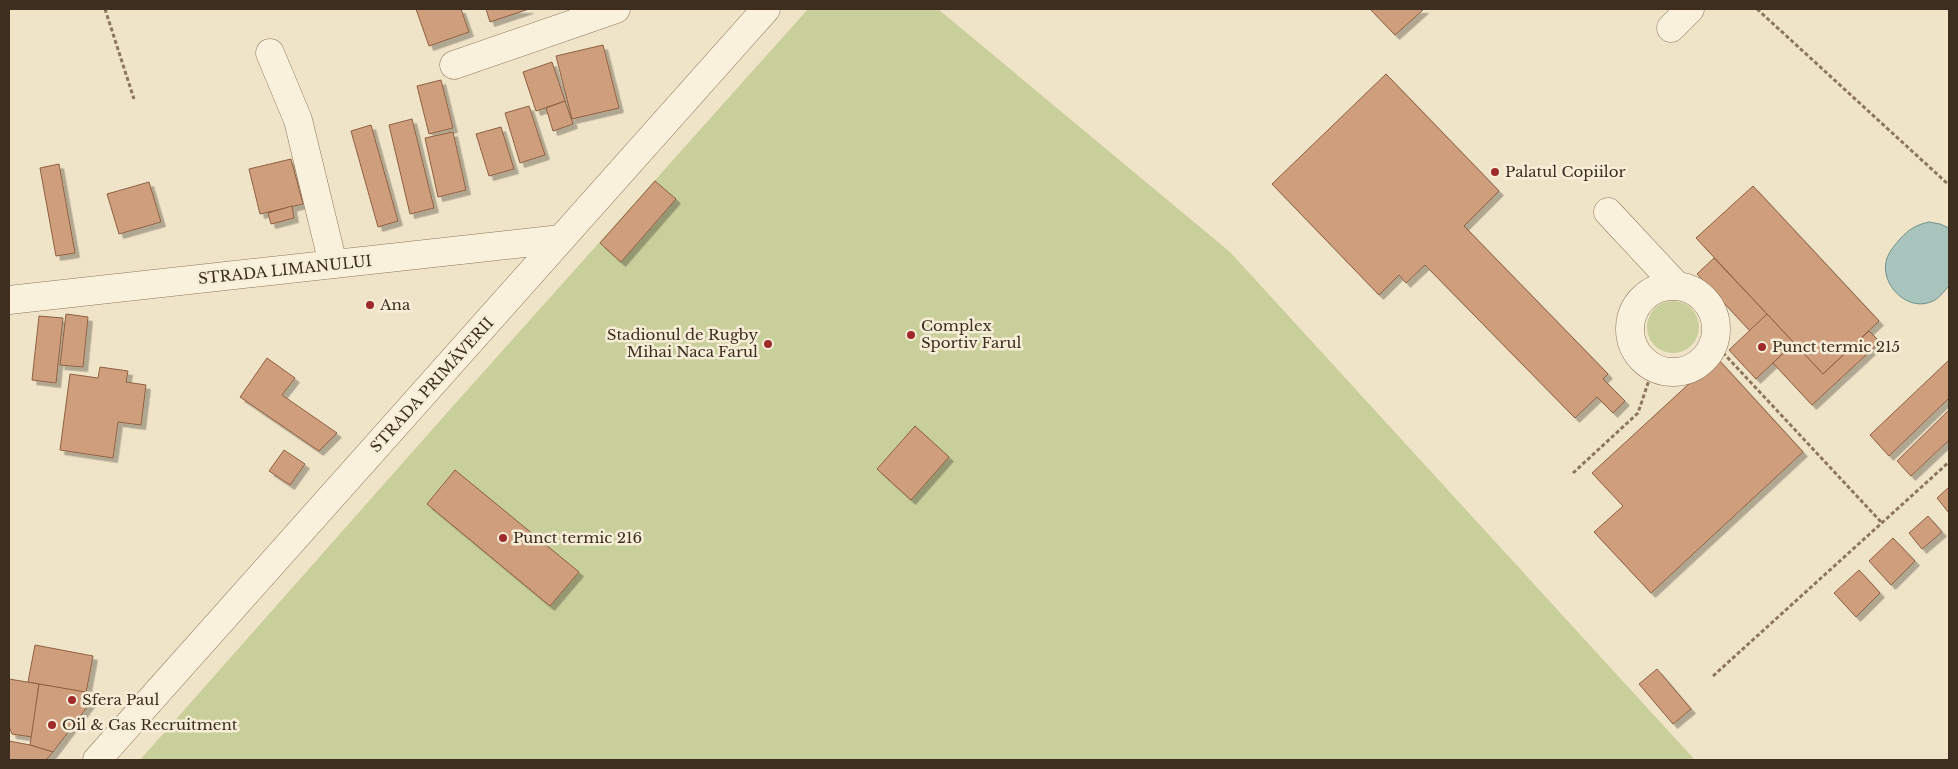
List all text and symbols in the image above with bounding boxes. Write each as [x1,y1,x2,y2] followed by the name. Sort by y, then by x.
[1505,162,1626,181] place label: Palatul Copiilor
[1489,166,1501,178] marker: Palatul Copiilor
[197,251,373,288] street label: STRADA LIMANULUI
[379,295,411,314] place label: Ana
[364,299,376,311] marker: Ana
[366,313,497,456] street label: STRADA PRIMĂVERII
[921,316,1021,352] place label: Complex Sportiv Farul
[607,325,758,361] place label: Stadionul de Rugby Mihai Naca Farul
[905,329,917,341] marker: Complex Sportiv Farul
[1772,337,1900,356] place label: Punct termic 215
[762,338,774,350] marker: Stadionul de Rugby Mihai Naca Farul
[1756,341,1768,353] marker: Punct termic 215
[513,528,642,547] place label: Punct termic 216
[497,532,509,544] marker: Punct termic 216
[82,690,159,709] place label: Sfera Paul
[66,694,78,706] marker: Sfera Paul
[62,715,238,734] place label: Oil & Gas Recruitment
[46,719,58,731] marker: Oil & Gas Recruitment

